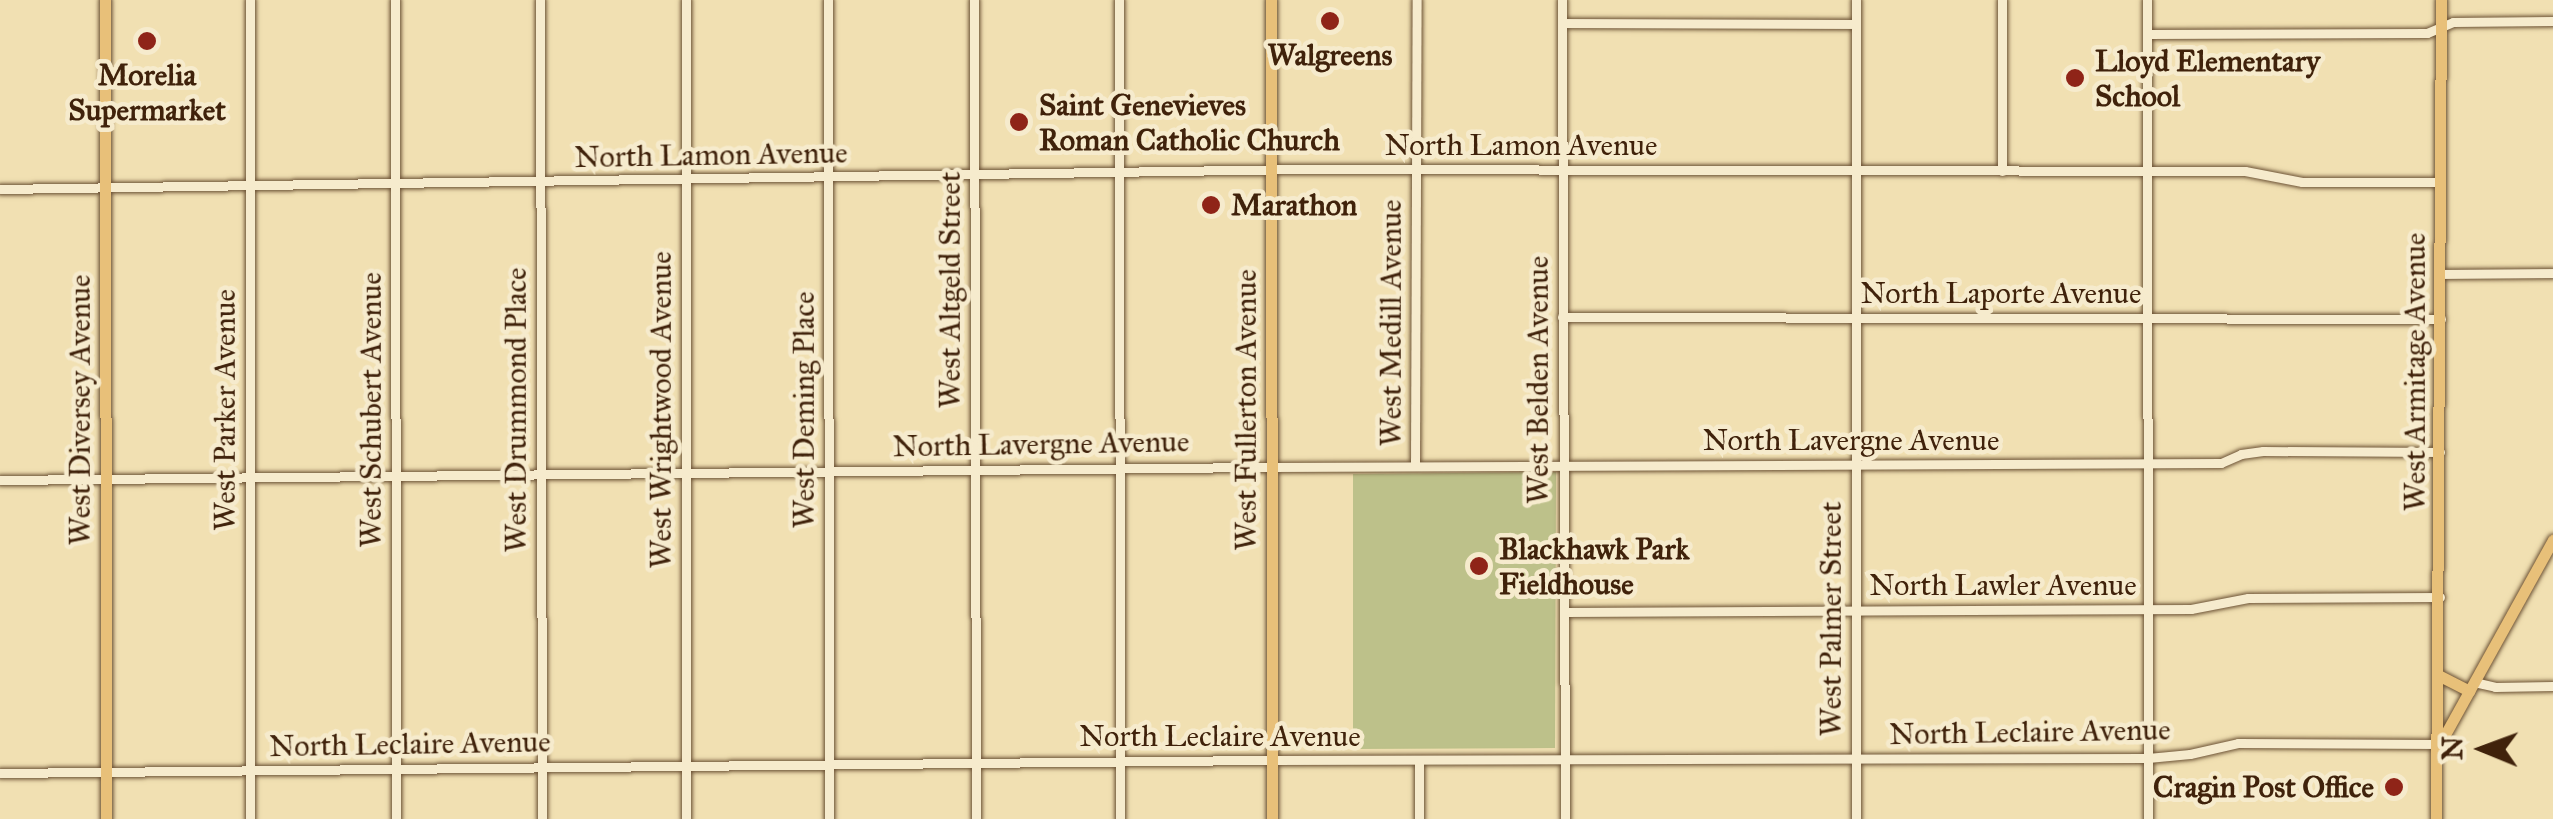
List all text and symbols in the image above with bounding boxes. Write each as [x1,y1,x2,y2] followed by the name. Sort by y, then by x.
[1319,10,1341,32] marker: Walgreens
[136,30,158,52] marker: Morelia Supermarket
[1267,37,1393,73] place label: Walgreens
[2095,43,2320,114] place label: Lloyd Elementary School
[68,57,226,128] place label: Morelia Supermarket
[2064,67,2086,89] marker: Lloyd Elementary School
[1039,87,1340,158] place label: Saint Genevieves Roman Catholic Church
[1008,111,1030,133] marker: Saint Genevieves Roman Catholic Church
[1384,127,1658,163] street label: North Lamon Avenue
[574,135,848,175] street label: North Lamon Avenue
[932,171,968,409] street label: West Altgeld Street
[1231,187,1357,223] place label: Marathon
[1200,194,1222,216] marker: Marathon
[1373,200,1409,446] street label: West Medill Avenue
[2397,233,2433,511] street label: West Armitage Avenue
[643,251,679,569] street label: West Wrightwood Avenue
[1520,256,1556,504] street label: West Belden Avenue
[498,267,534,553] street label: West Drummond Place
[1228,269,1264,551] street label: West Fullerton Avenue
[353,272,389,548] street label: West Schubert Avenue
[62,275,98,545] street label: West Diversey Avenue
[1860,275,2142,311] street label: North Laporte Avenue
[207,289,243,531] street label: West Parker Avenue
[786,291,822,529] street label: West Deming Place
[1703,422,1999,458] street label: North Lavergne Avenue
[892,423,1190,465] street label: North Lavergne Avenue
[1813,501,1849,737] street label: West Palmer Street
[1499,531,1689,602] place label: Blackhawk Park Fieldhouse
[1468,555,1490,577] marker: Blackhawk Park Fieldhouse
[1869,567,2137,603] street label: North Lawler Avenue
[2433,699,2533,799] north arrow
[1889,712,2171,752] street label: North Leclaire Avenue
[1079,718,1361,754] street label: North Leclaire Avenue
[269,724,551,764] street label: North Leclaire Avenue
[2435,736,2470,761] text: N
[2153,769,2374,805] place label: Cragin Post Office
[2383,776,2405,798] marker: Cragin Post Office

